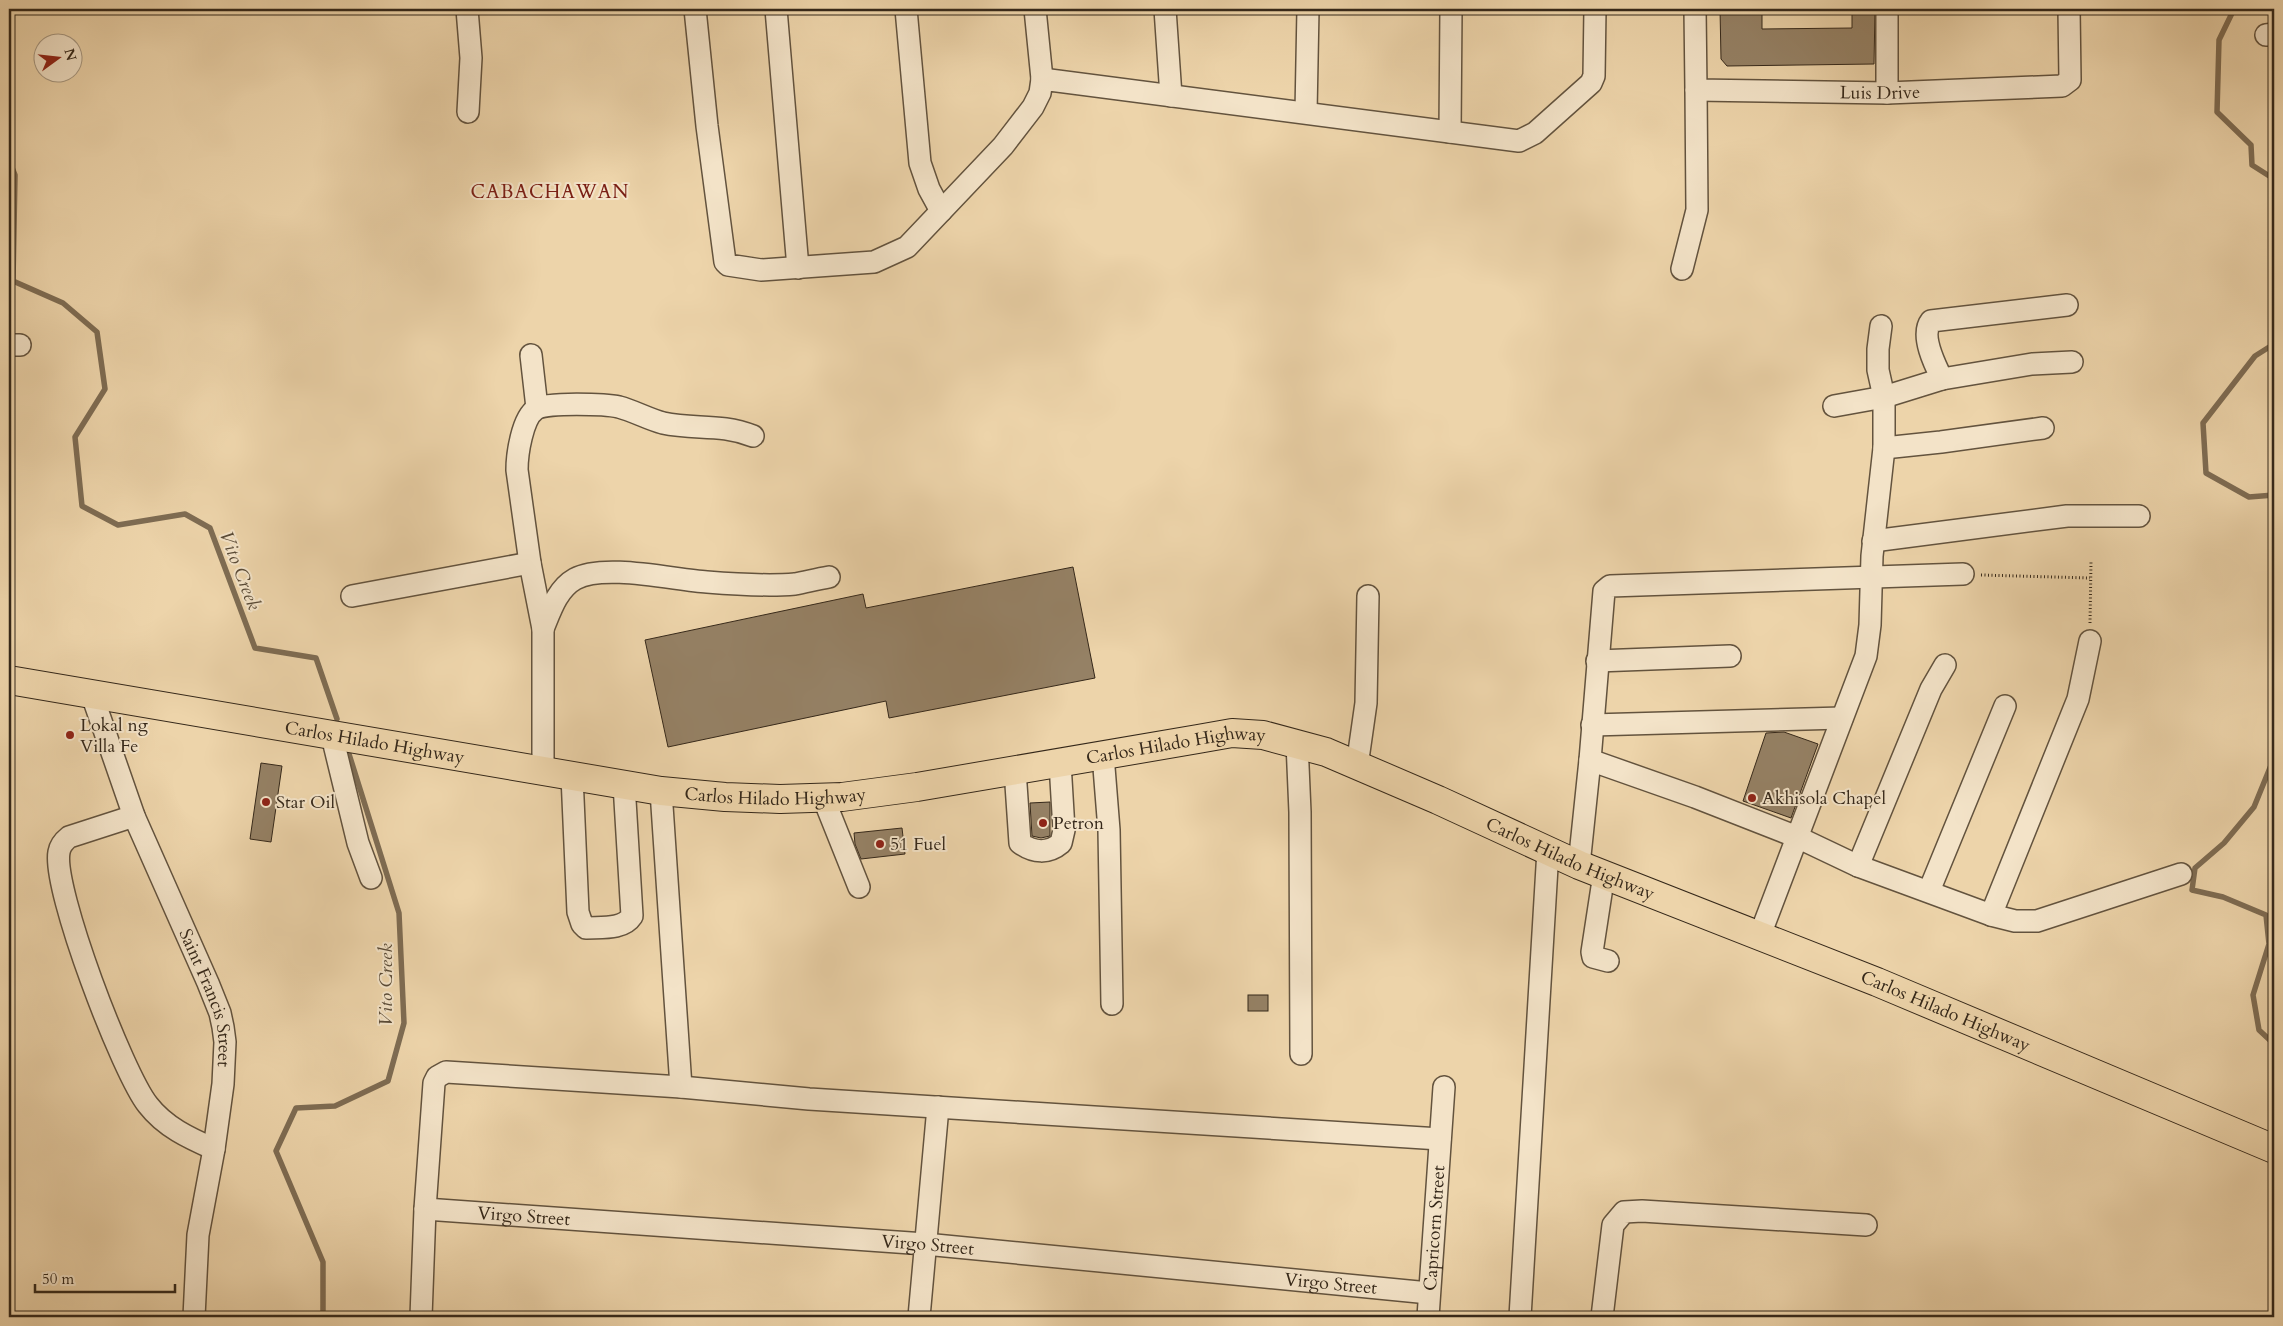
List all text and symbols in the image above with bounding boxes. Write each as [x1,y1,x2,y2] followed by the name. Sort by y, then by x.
[32,32,82,82] north arrow
[59,46,81,63] text: N
[1840,80,1921,106] street label: Luis Drive
[470,179,630,205] district label: CABACHAWAN
[213,527,267,614] water label: Vito Creek
[80,713,149,759] place label: Lokal ng Villa Fe
[283,715,467,770] street label: Carlos Hilado Highway
[1084,721,1267,771] street label: Carlos Hilado Highway
[64,729,76,741] marker: Lokal ng Villa Fe
[683,781,868,812] street label: Carlos Hilado Highway
[1762,786,1886,811] place label: Akhisola Chapel
[276,790,336,815] place label: Star Oil
[1746,792,1758,804] marker: Akhisola Chapel
[260,796,272,808] marker: Star Oil
[1053,811,1105,836] place label: Petron
[1482,812,1659,907] street label: Carlos Hilado Highway
[1037,817,1049,829] marker: Petron
[890,832,947,857] place label: 51 Fuel
[874,838,886,850] marker: 51 Fuel
[173,925,237,1068] street label: Saint Francis Street
[373,943,399,1027] water label: Vito Creek
[1857,965,2035,1058] street label: Carlos Hilado Highway
[1418,1164,1452,1292] street label: Capricorn Street
[477,1201,571,1232] street label: Virgo Street
[881,1229,975,1262] street label: Virgo Street
[35,1261,175,1293] scale bar
[1283,1267,1379,1301] street label: Virgo Street
[42,1269,74,1289] text: 50 m

